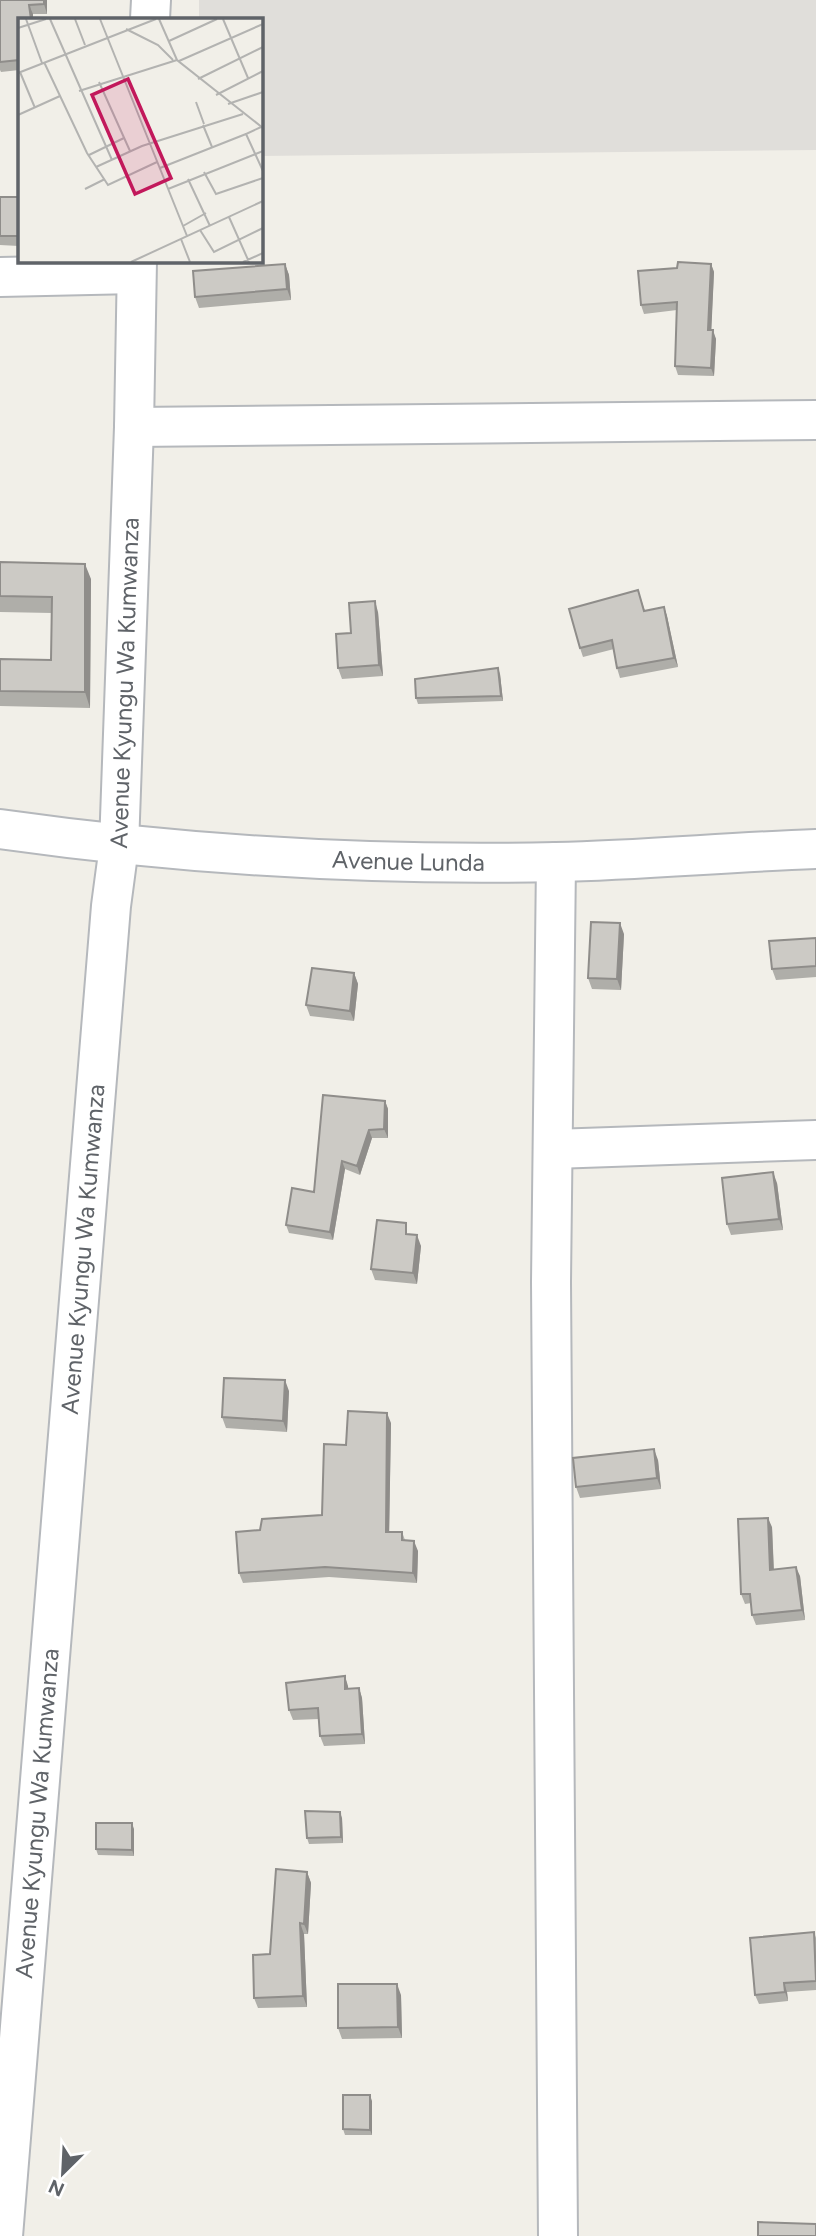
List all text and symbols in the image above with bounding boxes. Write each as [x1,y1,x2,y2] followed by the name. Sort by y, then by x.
[18,18,262,262] inset map
[104,517,145,849] street label: Avenue Kyungu Wa Kumwanza
[332,845,485,877] street label: Avenue Lunda
[55,1083,110,1415] street label: Avenue Kyungu Wa Kumwanza
[9,1647,65,1980] street label: Avenue Kyungu Wa Kumwanza
[28,2138,98,2208] north arrow
[45,2175,68,2202] text: N

